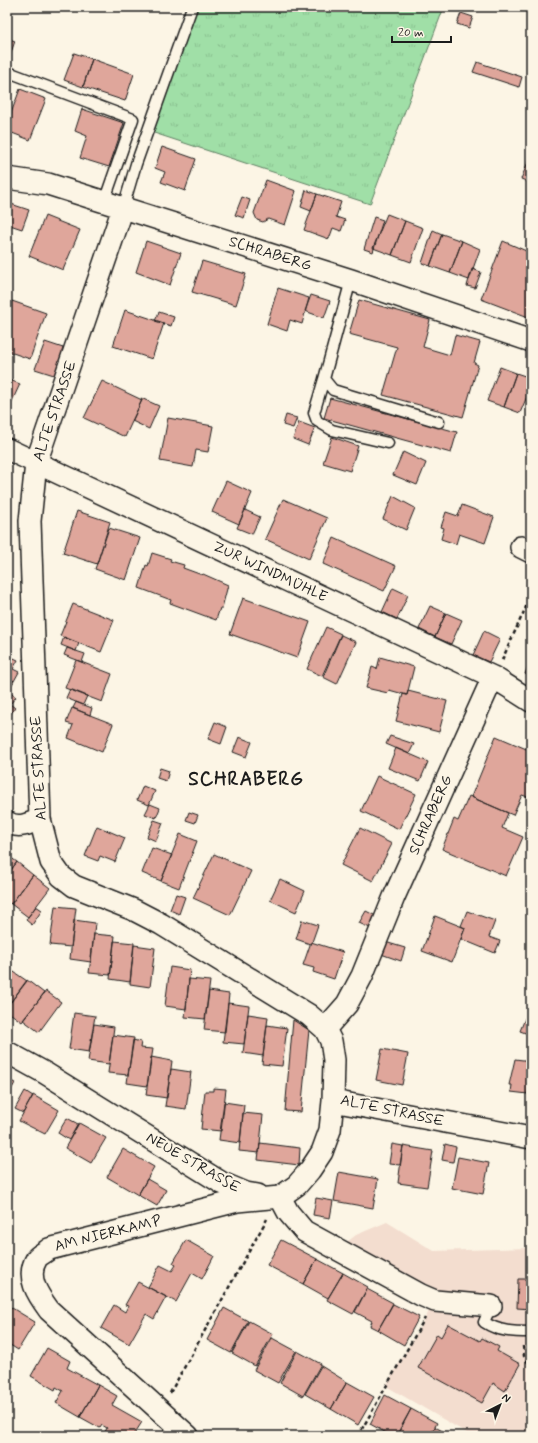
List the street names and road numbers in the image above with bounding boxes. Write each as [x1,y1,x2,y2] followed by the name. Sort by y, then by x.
[226,232,314,276] street label: SCHRABERG
[28,358,82,464] street label: ALTE STRASSE
[210,537,331,607] street label: ZUR WINDMÜHLE
[26,715,52,821] street label: ALTE STRASSE
[404,772,458,858] street label: SCHRABERG
[338,1090,446,1132] street label: ALTE STRASSE
[142,1128,244,1198] street label: NEUE STRASSE
[53,1211,164,1257] street label: AM NIERKAMP

